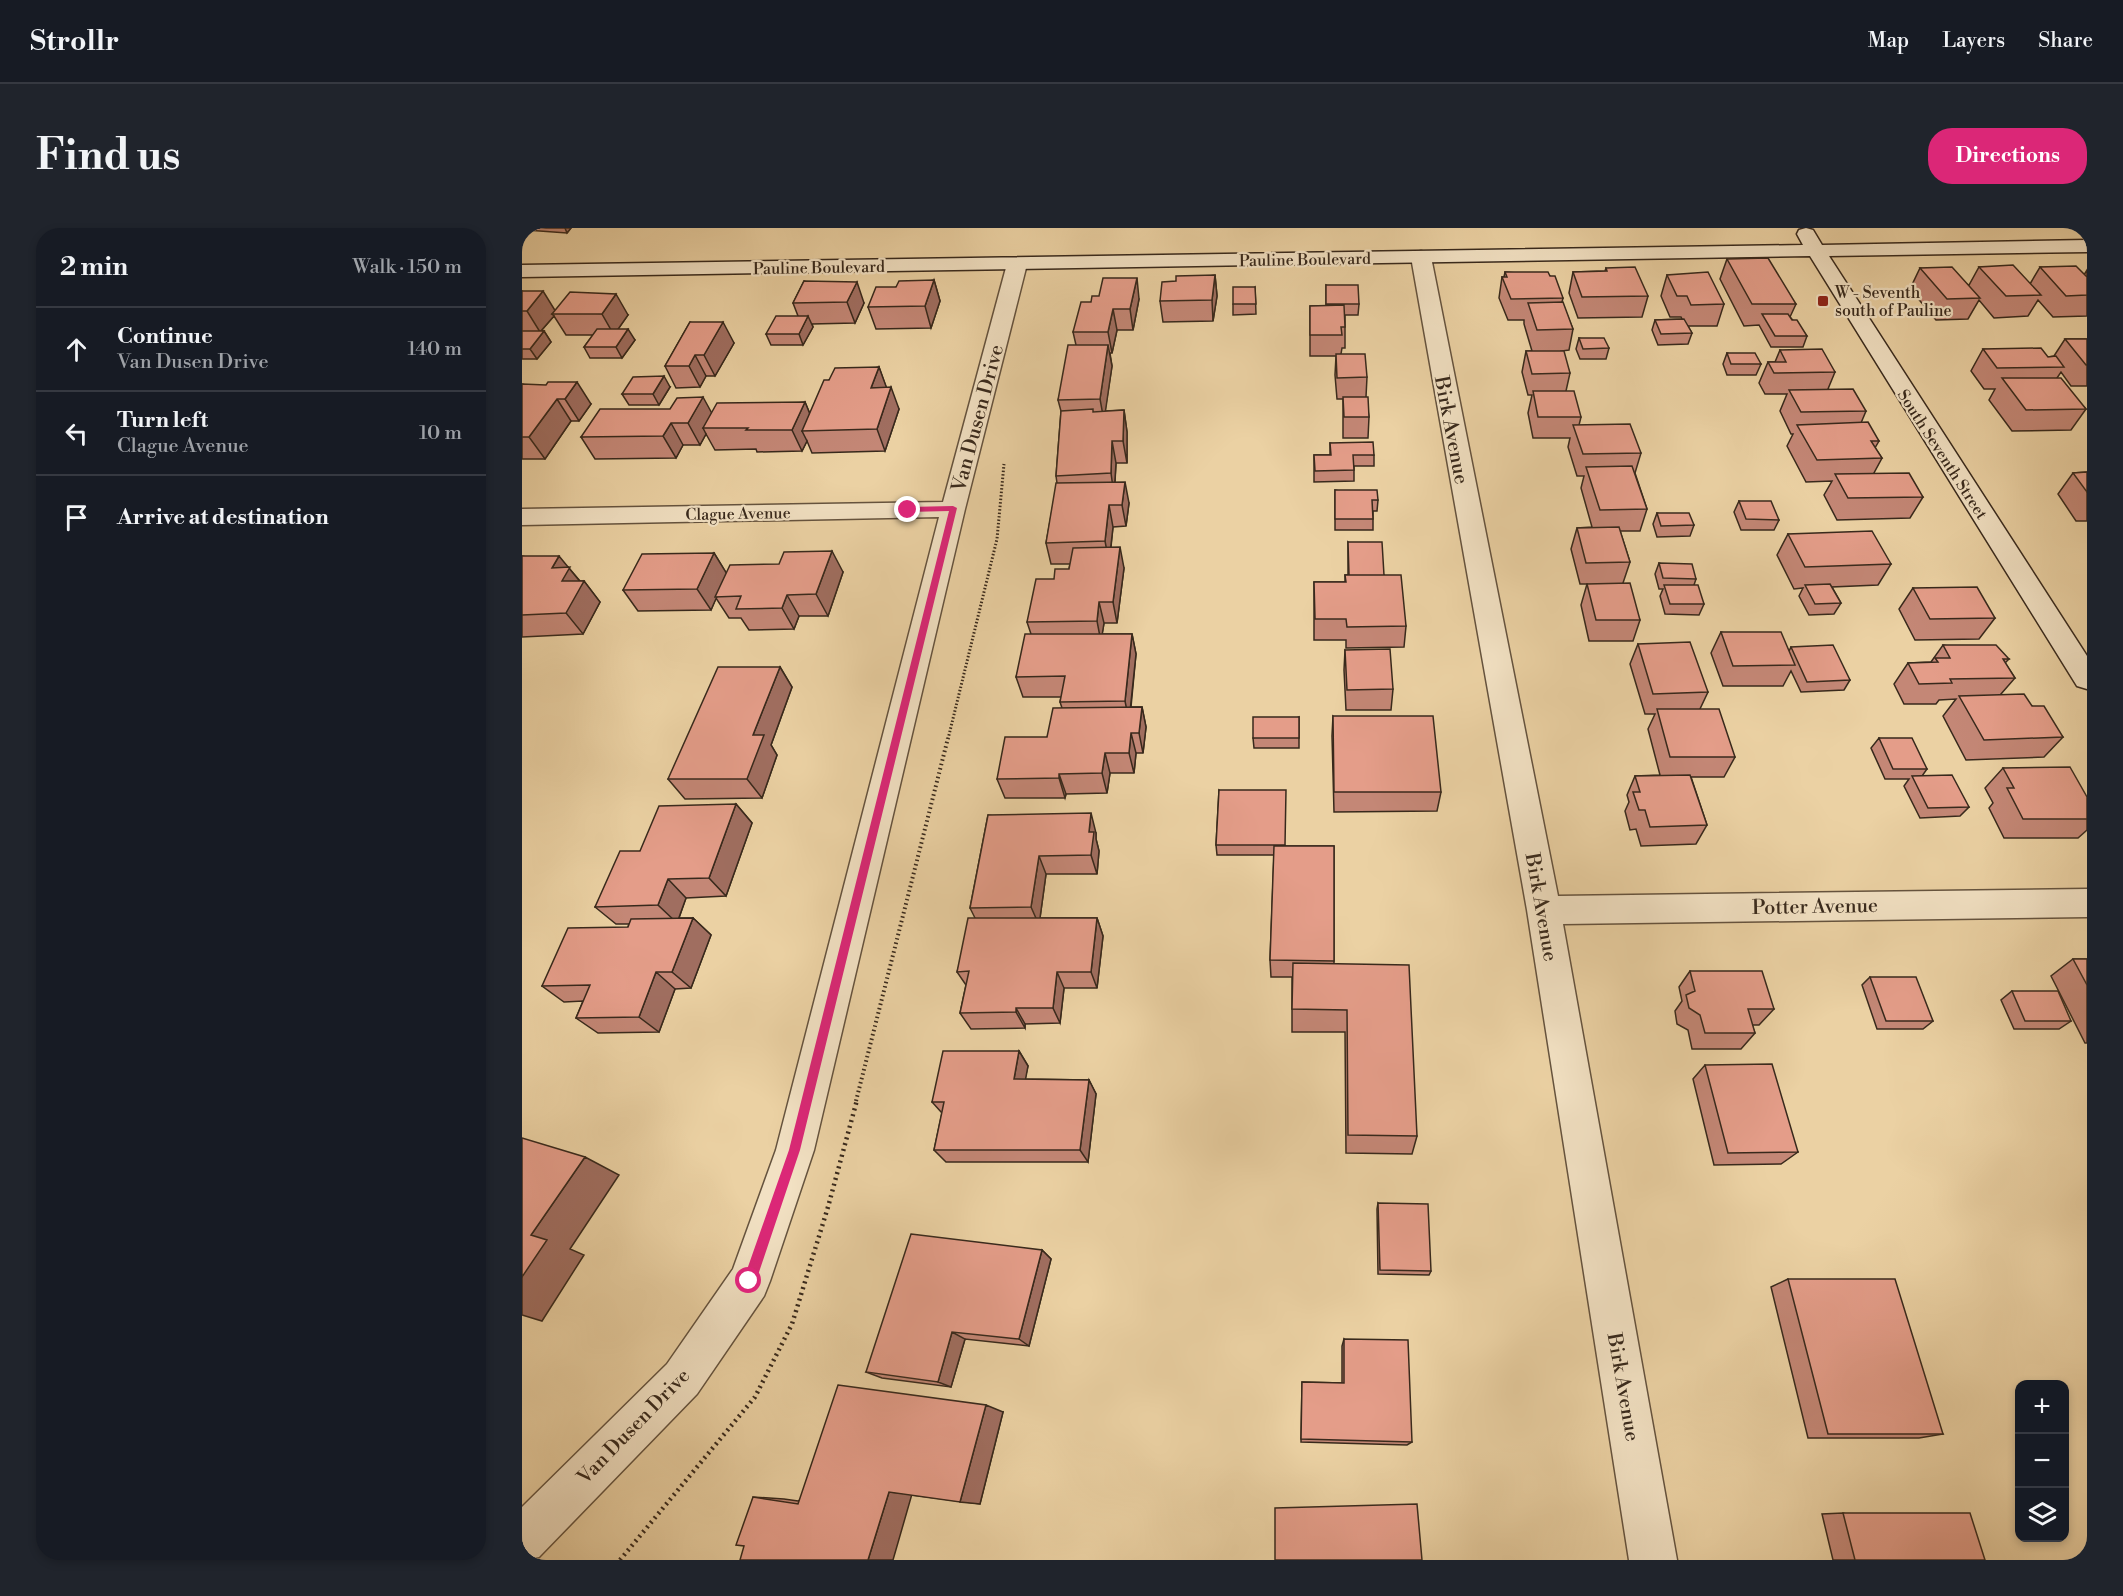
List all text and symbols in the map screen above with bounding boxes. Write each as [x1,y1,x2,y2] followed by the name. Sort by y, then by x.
[30,24,119,59] text: Strollr
[1868,28,1909,54] text: Map
[1942,28,2005,54] text: Layers
[2038,28,2093,54] text: Share
[1928,128,2087,184] button: Directions
[36,130,180,183] text: Find us
[1239,249,1371,271] street label: Pauline Boulevard
[60,251,128,283] text: 2 min
[353,255,462,280] text: Walk · 150 m
[753,257,885,279] street label: Pauline Boulevard
[1834,283,1952,321] place label: W - Seventh south of Pauline
[1816,294,1830,308] marker: W - Seventh south of Pauline
[117,323,213,350] text: Continue
[60,333,93,366] icon: ahead
[407,337,462,362] text: 140 m
[947,342,1010,496] street label: Van Dusen Drive
[117,350,269,375] text: Van Dusen Drive
[1428,373,1473,486] street label: Birk Avenue
[1893,386,1992,523] street label: South Seventh Street
[117,407,208,434] text: Turn left
[60,417,93,450] icon: left
[419,421,462,446] text: 10 m
[117,434,249,459] text: Clague Avenue
[894,496,920,522] route end
[60,501,93,534] icon: arrive
[685,503,791,525] street label: Clague Avenue
[117,504,329,531] text: Arrive at destination
[1519,850,1562,963] street label: Birk Avenue
[1752,894,1878,921] street label: Potter Avenue
[735,1267,761,1293] route start
[1601,1330,1644,1443] street label: Birk Avenue
[572,1364,696,1491] street label: Van Dusen Drive
[2015,1380,2069,1542] map controls
[2015,1380,2069,1434] button: +
[2015,1434,2069,1488] button: −
[2015,1488,2069,1542] button: layers

